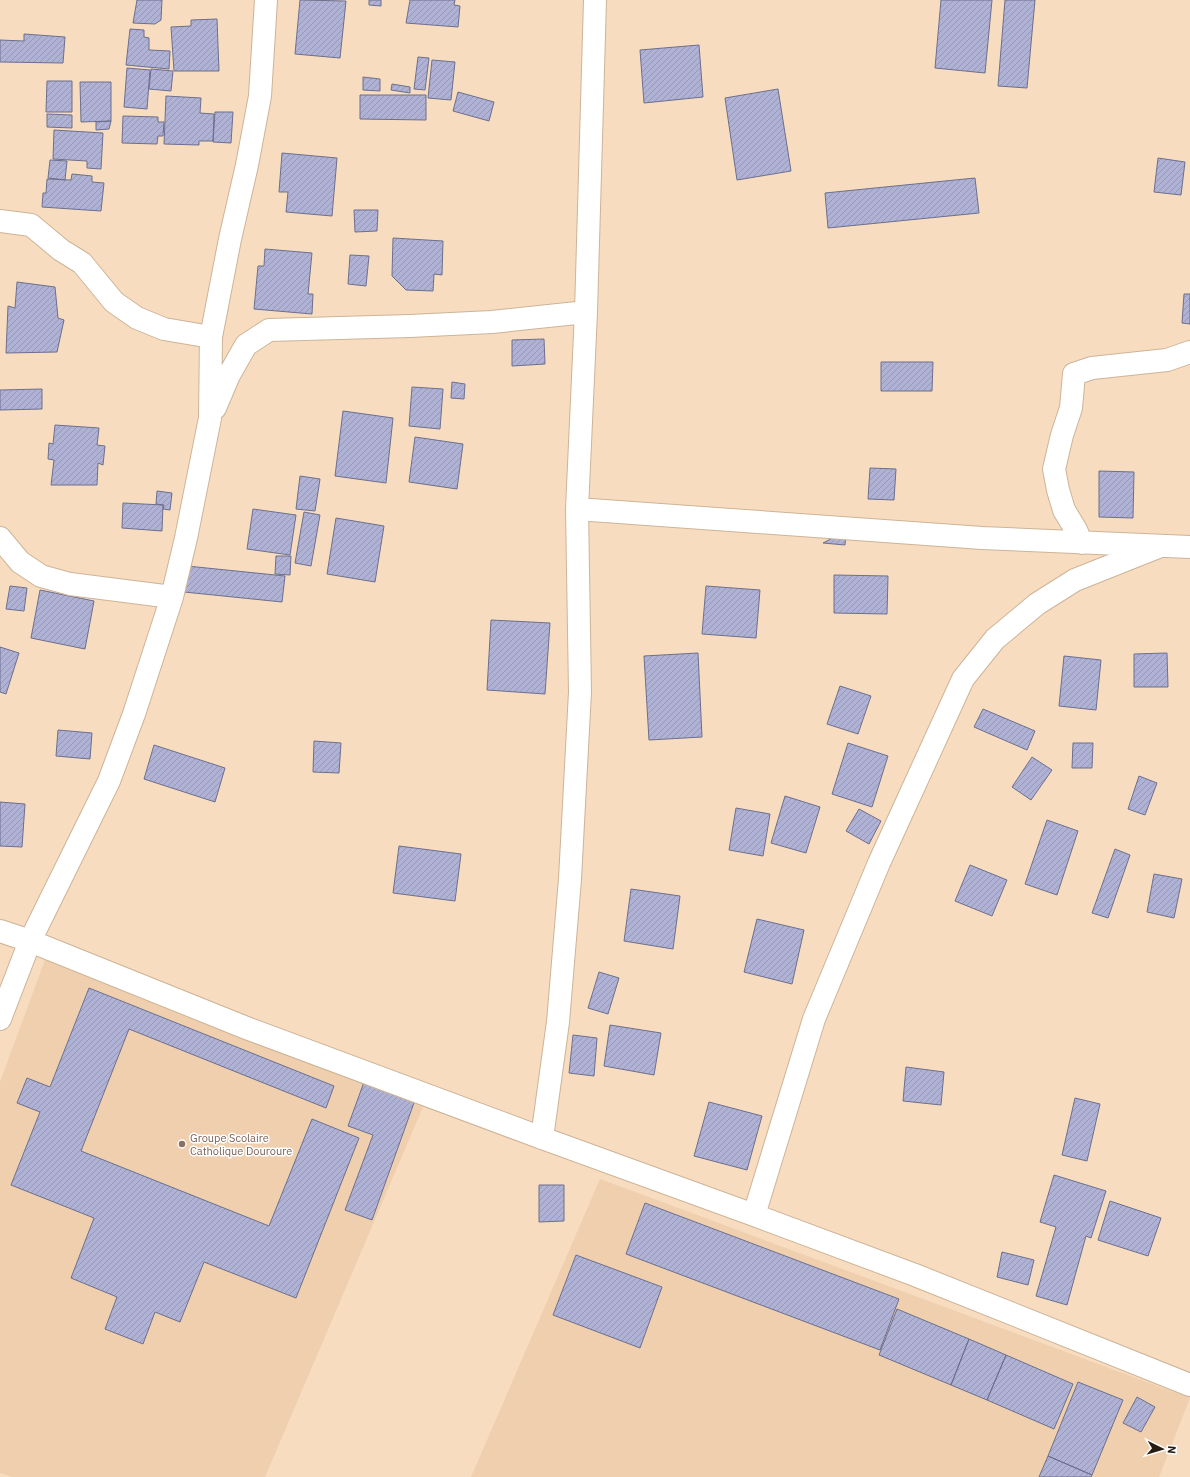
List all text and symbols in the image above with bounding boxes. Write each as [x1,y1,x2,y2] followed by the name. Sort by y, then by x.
[190,1131,292,1158] place label: Groupe Scolaire Catholique Douroure
[177,1139,187,1149] marker: Groupe Scolaire Catholique Douroure
[1142,1429,1182,1469] north arrow
[1165,1445,1179,1454] text: N

